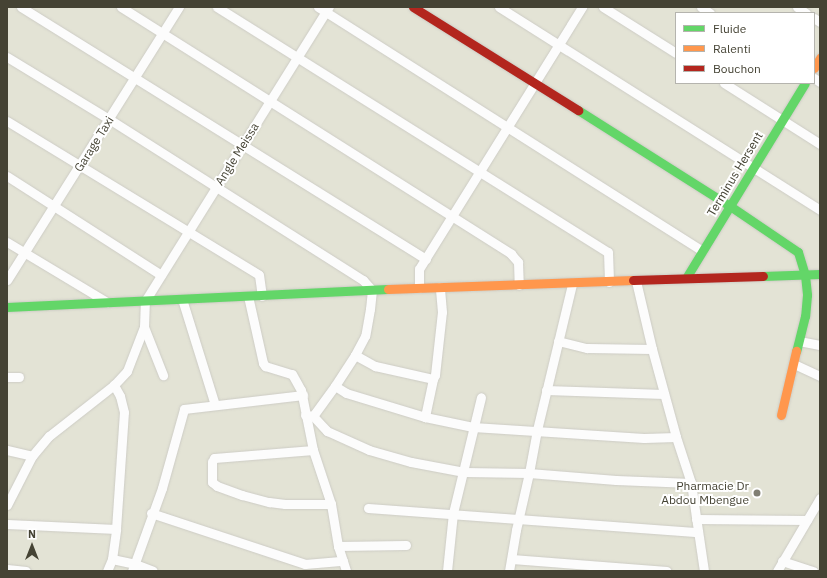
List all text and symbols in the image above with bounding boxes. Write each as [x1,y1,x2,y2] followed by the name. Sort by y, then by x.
[675,12,815,84] legend
[713,21,746,36] text: Fluide
[713,41,751,56] text: Ralenti
[713,61,761,76] text: Bouchon
[71,114,117,174] street label: Garage Taxi
[212,120,262,188] street label: Angle Meissa
[704,129,766,219] street label: Terminus Hersent
[661,479,749,507] place label: Pharmacie Dr Abdou Mbengue
[752,488,762,498] marker: Pharmacie Dr Abdou Mbengue
[12,526,52,566] north arrow
[28,527,36,541] text: N

